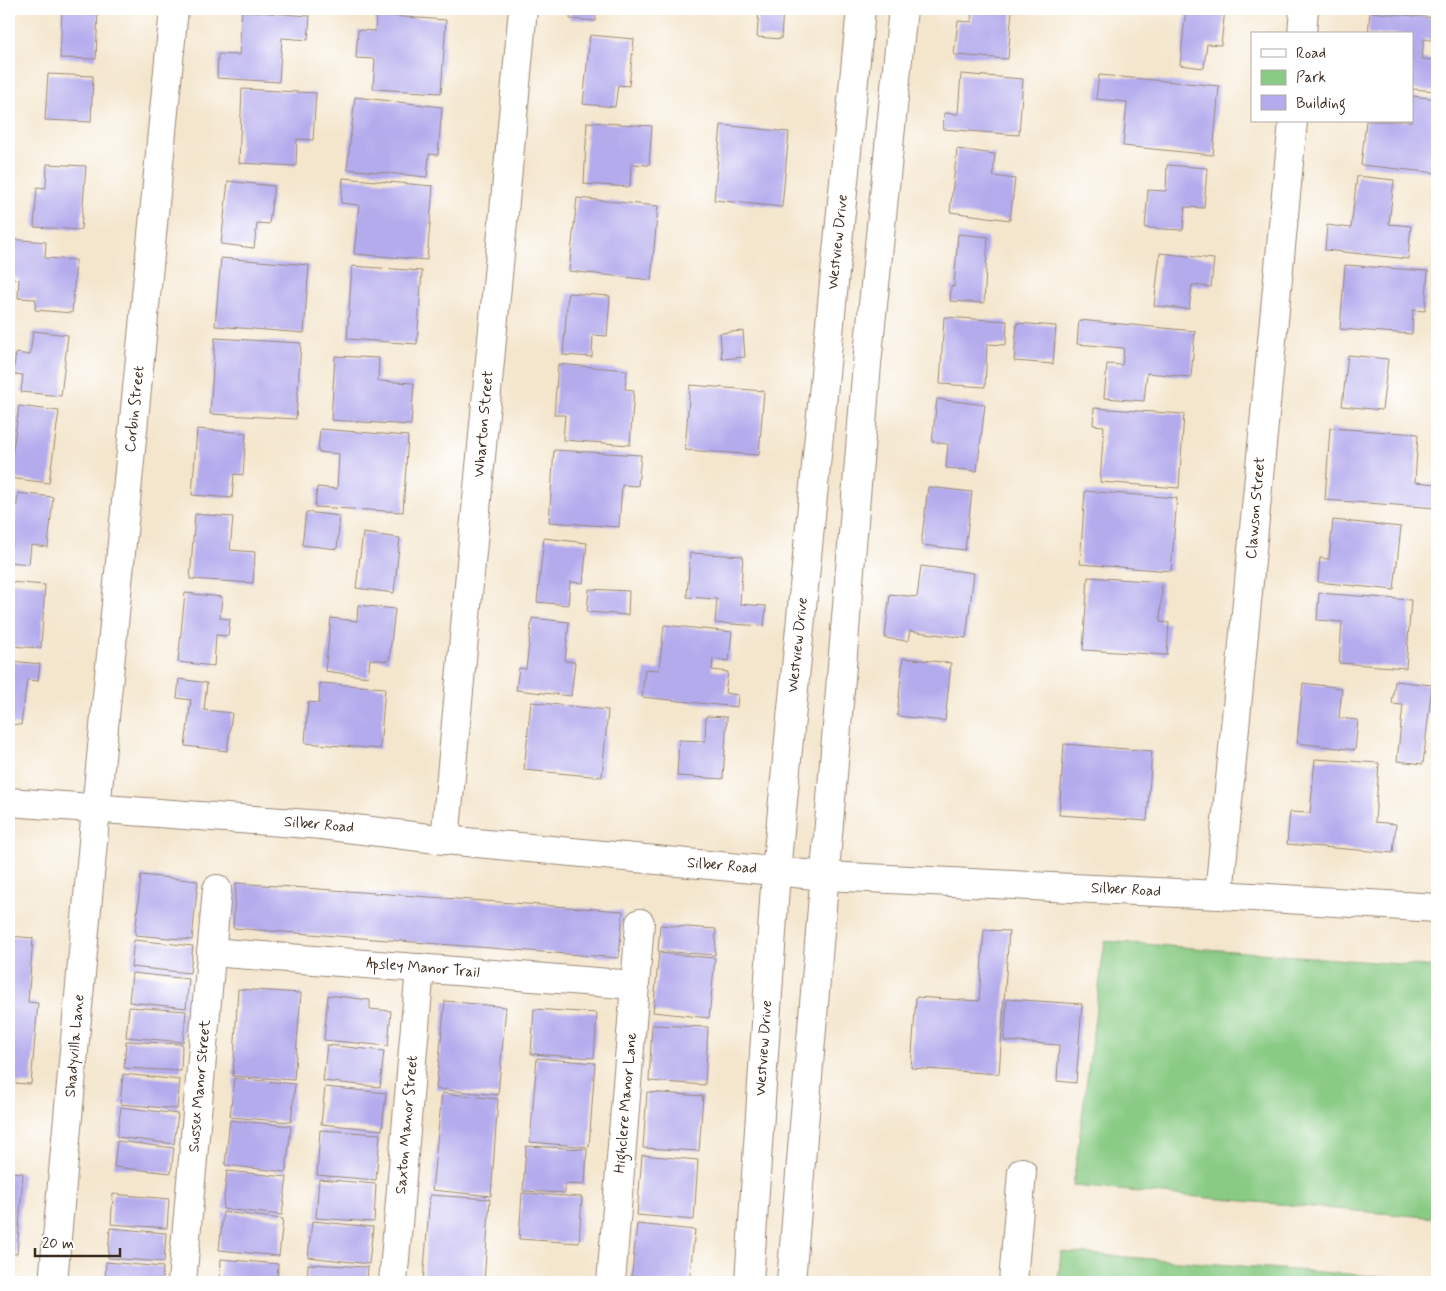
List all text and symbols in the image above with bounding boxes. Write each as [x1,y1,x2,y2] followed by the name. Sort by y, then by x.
[1251,32,1414,122] legend
[1296,44,1326,64] text: Road
[1296,68,1326,88] text: Park
[1296,94,1346,115] text: Building
[823,193,853,291] street label: Westview Drive
[121,364,150,453] street label: Corbin Street
[469,370,499,478] street label: Wharton Street
[1242,456,1270,560] street label: Clawson Street
[783,596,813,694] street label: Westview Drive
[283,812,355,838] street label: Silber Road
[686,853,758,879] street label: Silber Road
[1090,878,1162,902] street label: Silber Road
[365,953,480,984] street label: Apsley Manor Trail
[61,993,89,1098] street label: Shadyvilla Lane
[751,999,777,1097] street label: Westview Drive
[184,1019,216,1153] street label: Sussex Manor Street
[610,1032,643,1174] street label: Highclere Manor Lane
[391,1054,423,1195] street label: Saxton Manor Street
[35,1226,120,1258] scale bar
[42,1234,74,1254] text: 20 m

